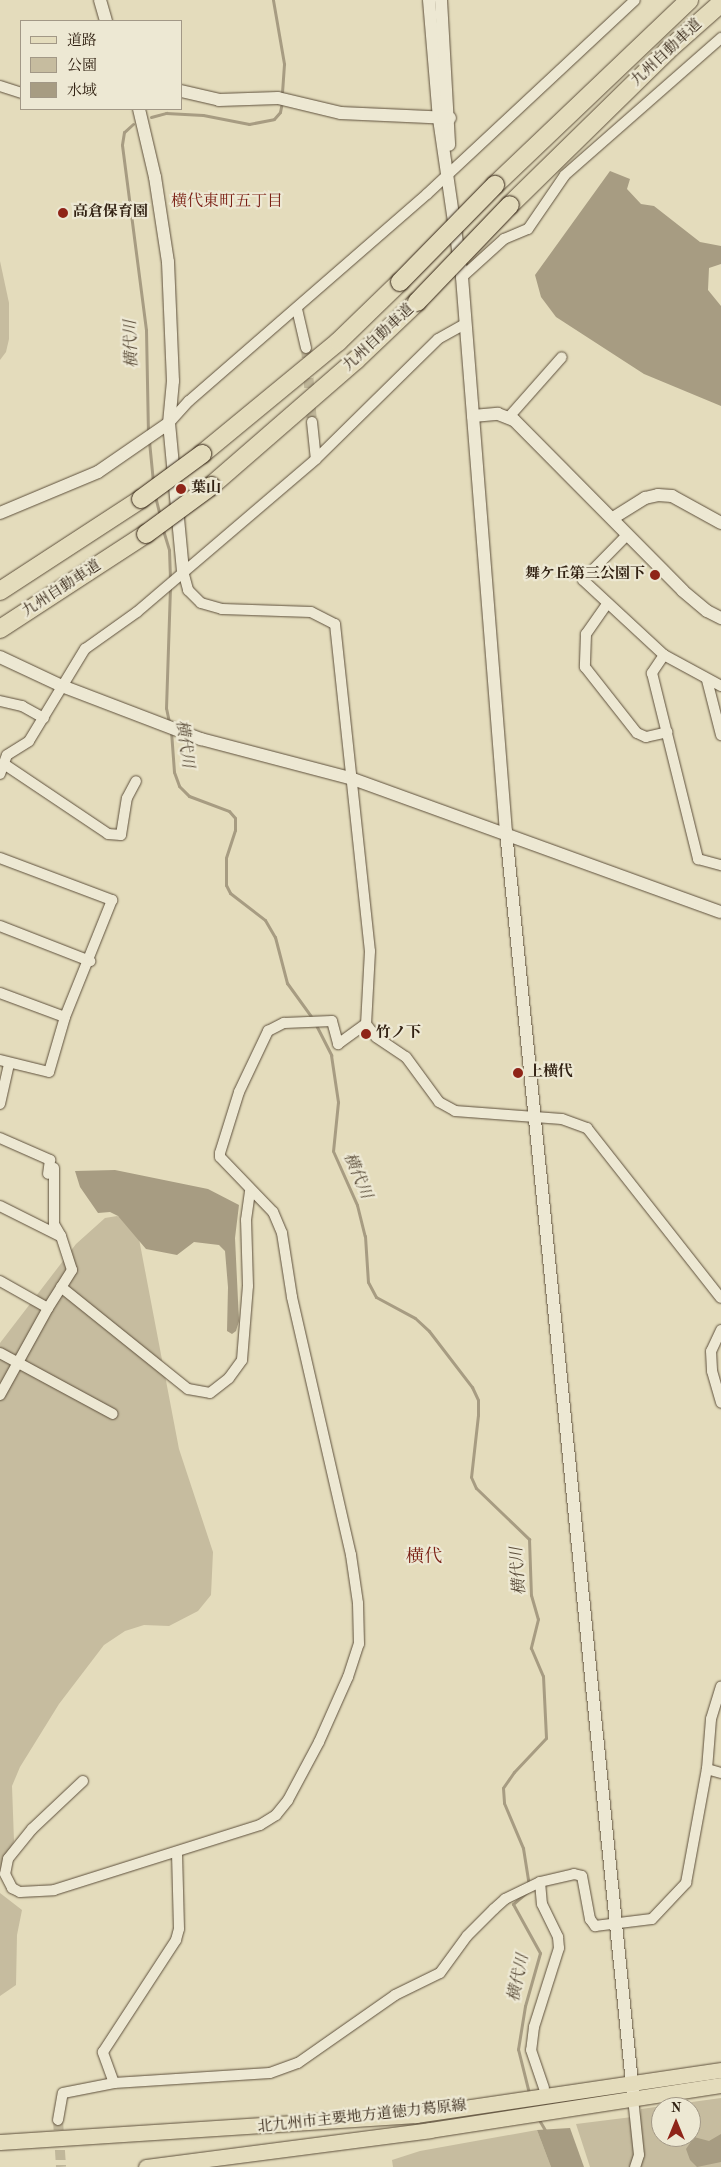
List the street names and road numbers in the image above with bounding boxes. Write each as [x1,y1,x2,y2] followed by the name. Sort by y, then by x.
[628,16,706,90] street label: 九州自動車道
[340,301,418,375] street label: 九州自動車道
[19,557,105,621] street label: 九州自動車道
[257,2097,467,2137] street label: 北九州市主要地方道徳力葛原線

